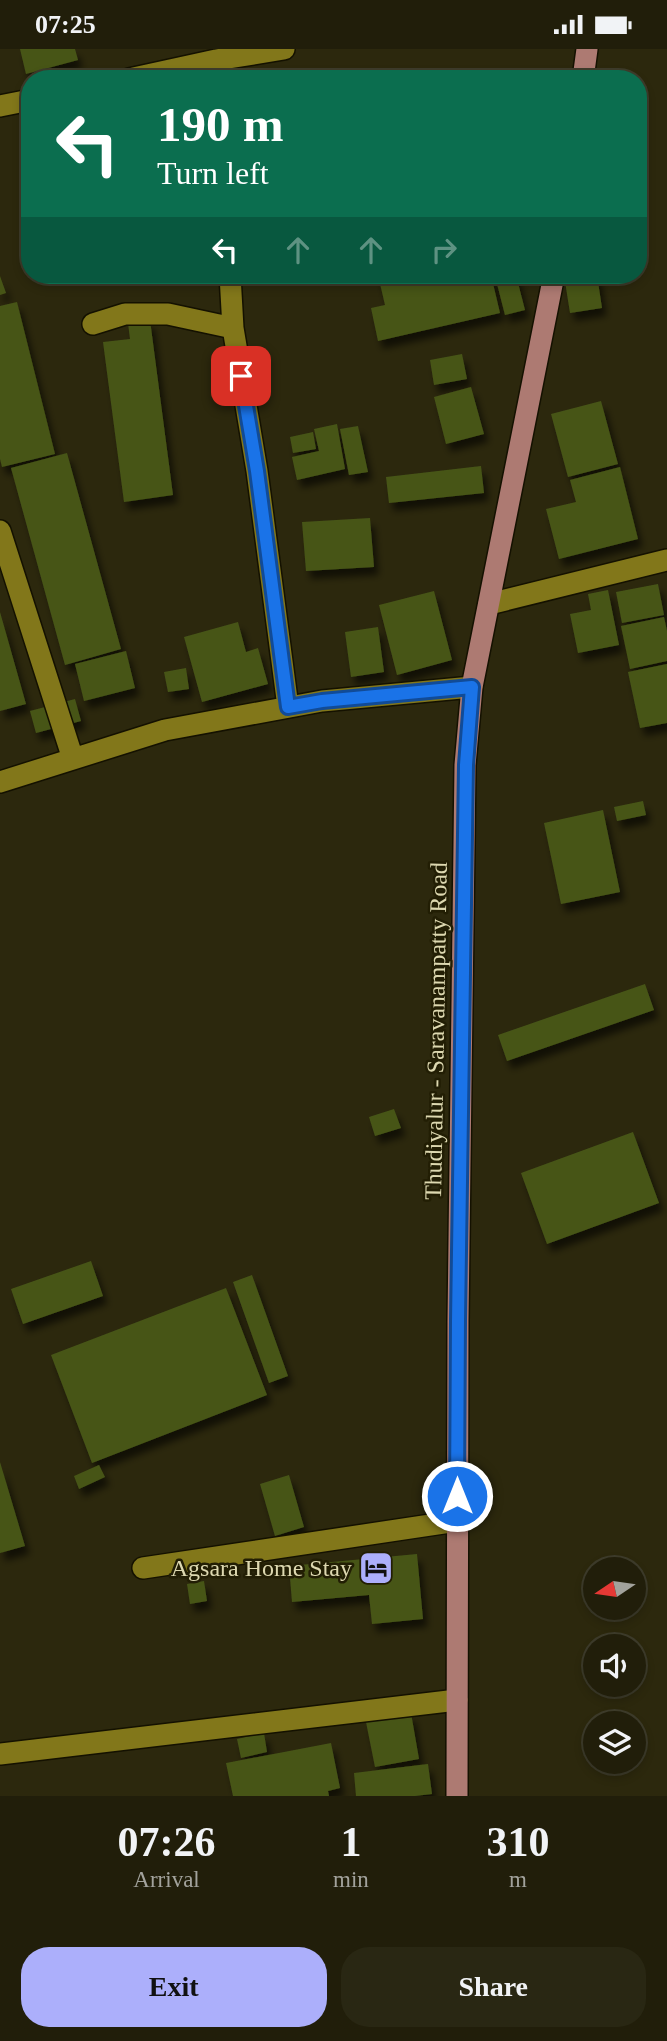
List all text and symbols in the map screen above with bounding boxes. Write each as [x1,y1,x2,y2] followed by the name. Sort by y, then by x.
[35,10,96,39] text: 07:25
[157,97,284,152] text: 190 m
[42,98,133,189] icon: left
[157,155,269,191] text: Turn left
[206,231,244,269] icon: left
[279,231,317,269] icon: ahead
[352,231,390,269] icon: ahead
[425,231,463,269] icon: right
[211,346,271,406] pin
[222,357,260,395] icon: arrive
[420,862,452,1200] street label: Thudiyalur - Saravanampatty Road
[420,1459,494,1533] position arrow
[357,1549,395,1587] hotel icon: Agsara Home Stay
[171,1555,352,1581] place label: Agsara Home Stay
[583,1557,646,1621] north arrow
[583,1557,646,1774] map controls
[583,1634,646,1697] button: sound
[583,1711,646,1774] button: layers
[118,1819,216,1865] text: 07:26
[340,1819,361,1865] text: 1
[486,1819,549,1865] text: 310
[133,1867,200,1892] text: Arrival
[333,1867,369,1892] text: min
[509,1867,527,1892] text: m
[21,1947,327,2027] button: Exit
[341,1947,646,2027] button: Share

